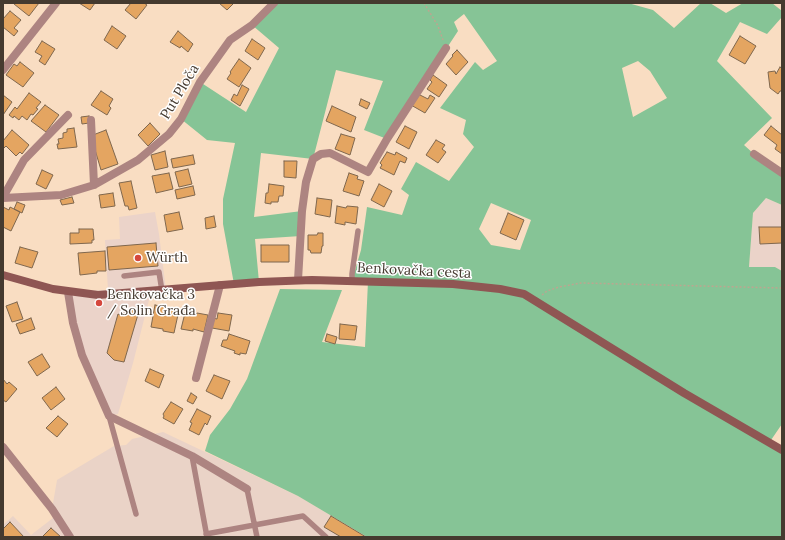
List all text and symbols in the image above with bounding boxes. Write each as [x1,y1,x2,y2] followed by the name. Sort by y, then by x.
[157,62,203,122] street label: Put Ploča
[146,250,188,266] place label: Würth
[133,253,143,263] marker: Würth
[356,260,472,282] street label: Benkovačka cesta
[107,287,196,320] place label: Benkovačka 3 / Solin Građa
[94,298,104,308] marker: Benkovačka 3 / Solin Građa

